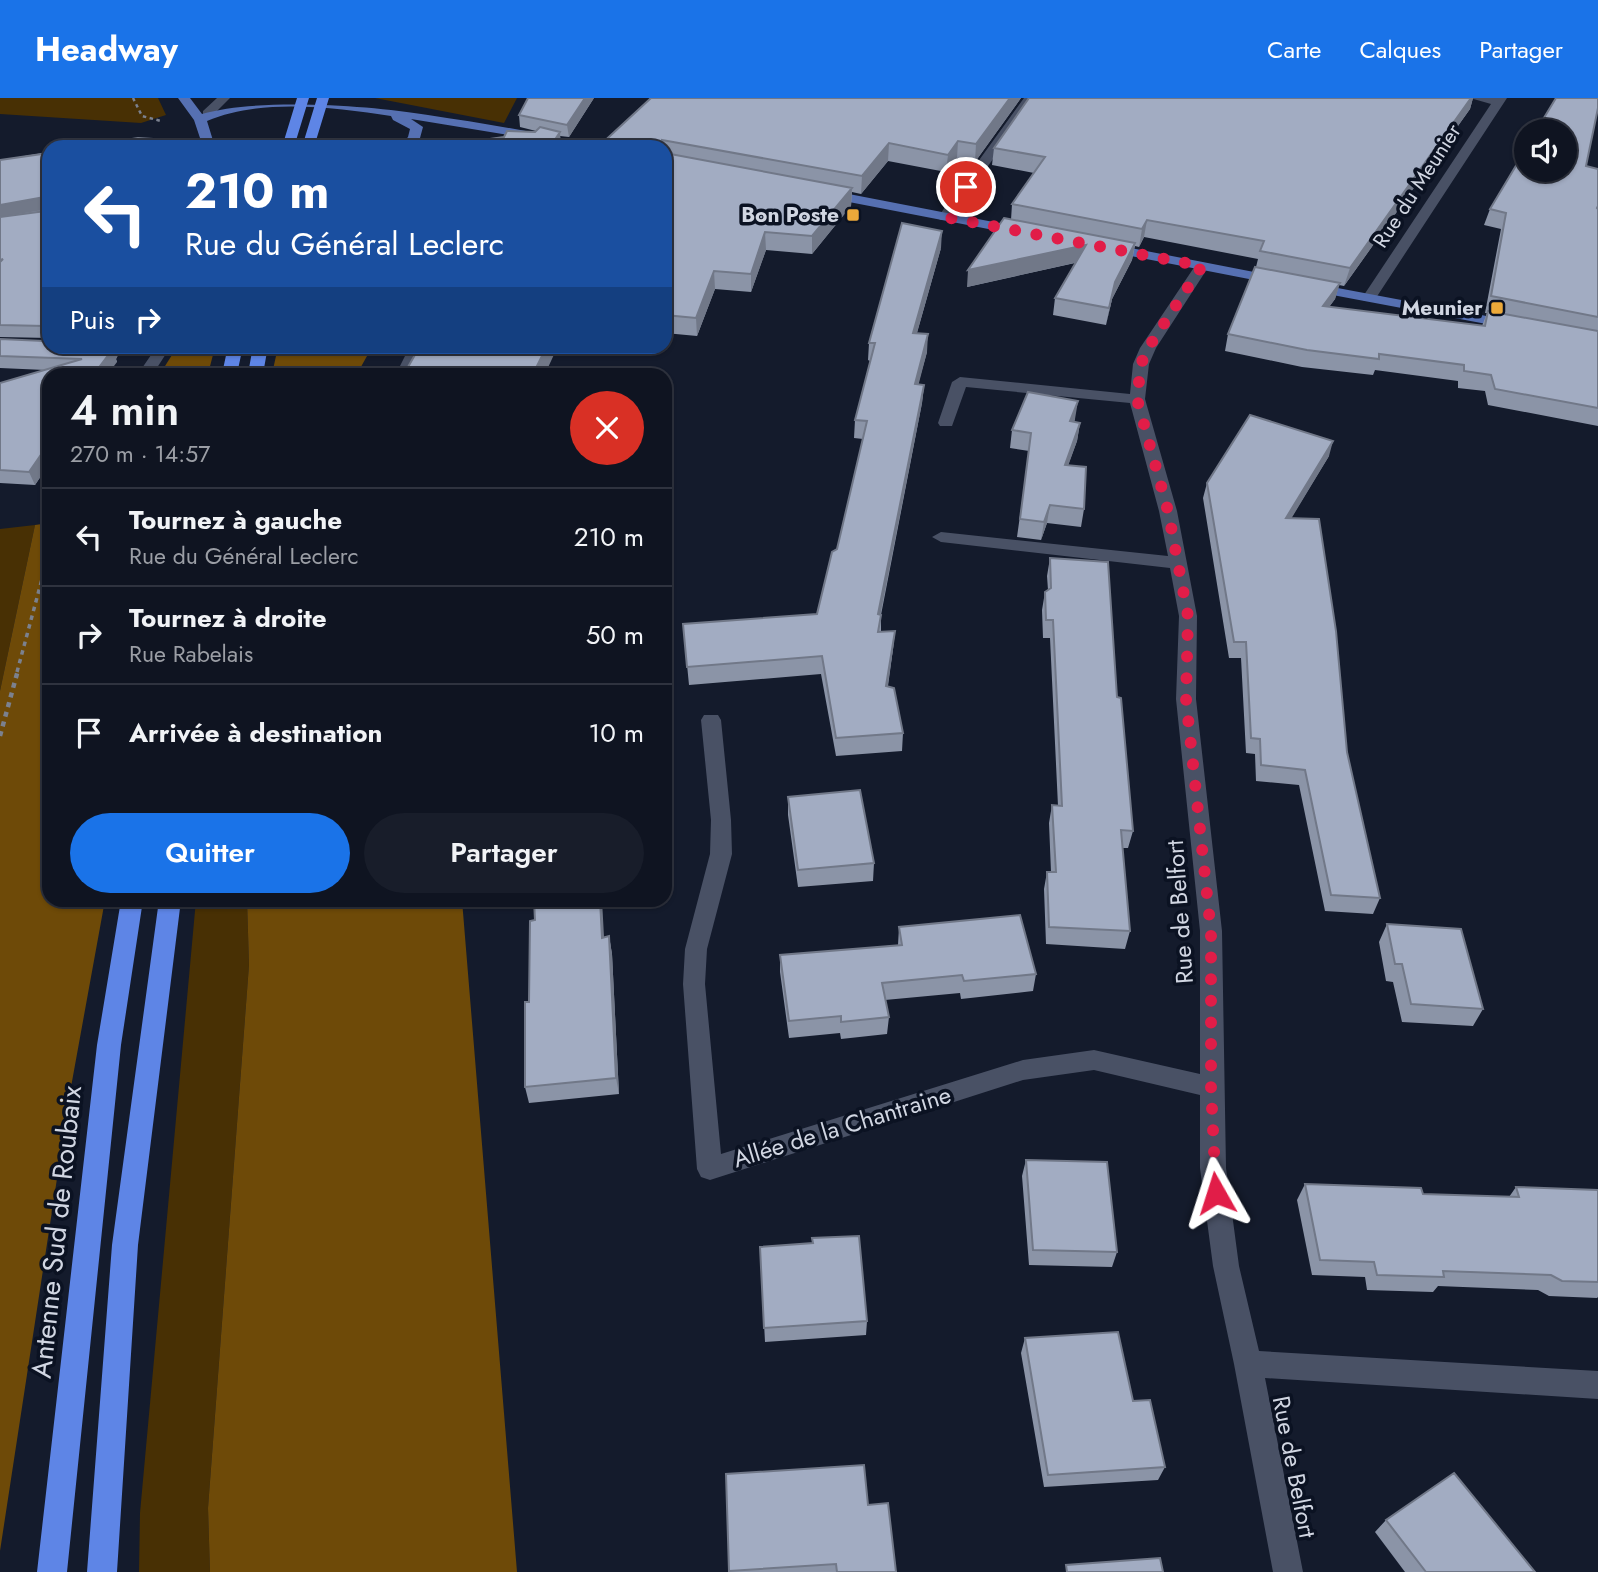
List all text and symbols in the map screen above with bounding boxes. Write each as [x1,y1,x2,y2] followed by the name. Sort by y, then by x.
[35,26,178,73] text: Headway
[1267,32,1321,67] text: Carte
[1359,32,1441,67] text: Calques
[1479,32,1563,67] text: Partager
[1366,117,1469,254] street label: Rue du Meunier
[1514,119,1577,182] map controls
[1514,119,1577,182] button: sound
[185,156,329,226] text: 210 m
[936,157,996,217] pin
[70,168,161,259] icon: left
[947,168,985,206] icon: arrive
[741,200,839,230] place label: Bon Poste
[845,207,861,223] marker: Bon Poste
[185,221,504,267] text: Rue du Général Leclerc
[1402,293,1483,323] place label: Meunier
[1489,300,1505,316] marker: Meunier
[70,301,115,339] text: Puis
[129,301,167,339] icon: right
[70,380,179,441] text: 4 min
[570,391,644,465] button: close
[70,437,210,471] text: 270 m · 14:57
[129,501,342,539] text: Tournez à gauche
[70,518,108,556] icon: left
[574,518,644,556] text: 210 m
[129,539,358,573] text: Rue du Général Leclerc
[129,599,327,637] text: Tournez à droite
[70,616,108,654] icon: right
[586,616,644,654] text: 50 m
[129,637,253,671] text: Rue Rabelais
[70,714,108,752] icon: arrive
[129,714,382,752] text: Arrivée à destination
[589,714,644,752] text: 10 m
[70,813,350,893] button: Quitter
[364,813,644,893] button: Partager
[1157,839,1202,985] street label: Rue de Belfort
[729,1077,955,1176] street label: Allée de la Chantraine
[21,1084,92,1380] street label: Antenne Sud de Roubaix
[1179,1156,1253,1230] position arrow
[1264,1393,1325,1541] street label: Rue de Belfort

